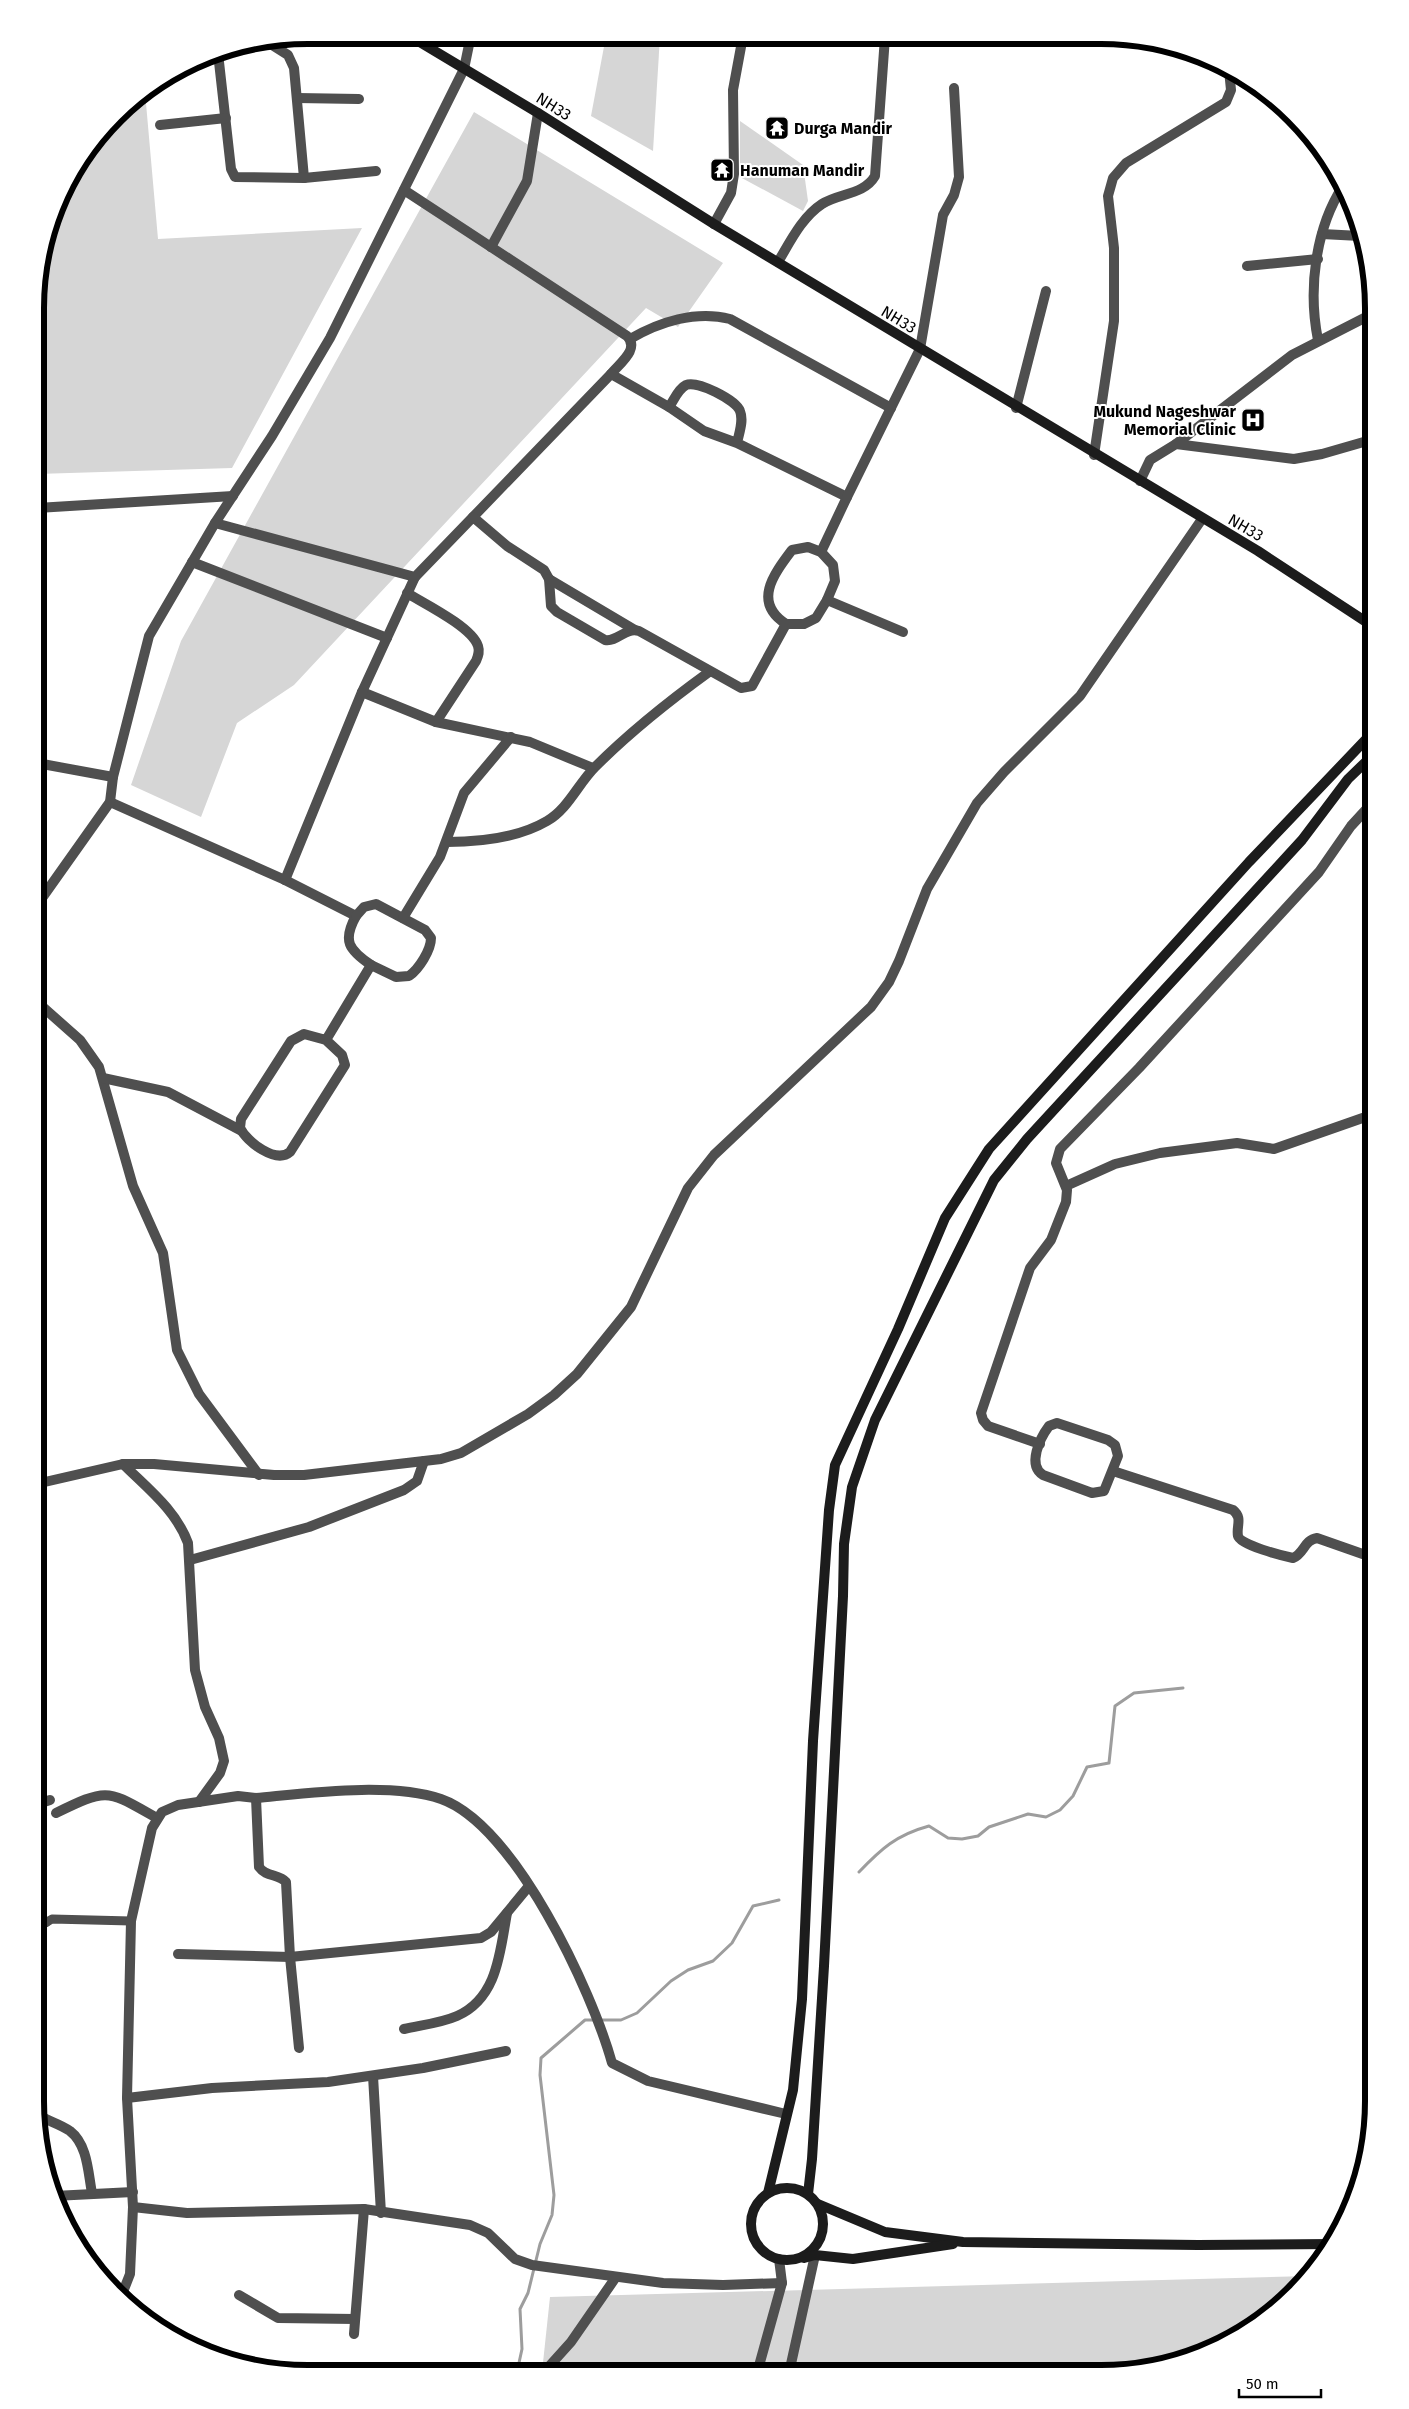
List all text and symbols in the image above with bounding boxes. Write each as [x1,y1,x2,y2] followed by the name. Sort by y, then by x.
[533,88,575,124] street label: NH33
[764,115,790,141] temple icon: Durga Mandir
[794,119,892,138] place label: Durga Mandir
[709,157,735,183] temple icon: Hanuman Mandir
[740,161,865,180] place label: Hanuman Mandir
[878,302,920,337] street label: NH33
[1093,402,1237,439] place label: Mukund Nageshwar Memorial Clinic
[1240,407,1266,433] hospital icon: Mukund Nageshwar Memorial Clinic
[1225,510,1267,545] street label: NH33
[1239,2366,1322,2398] scale bar
[1246,2375,1279,2393] text: 50 m

